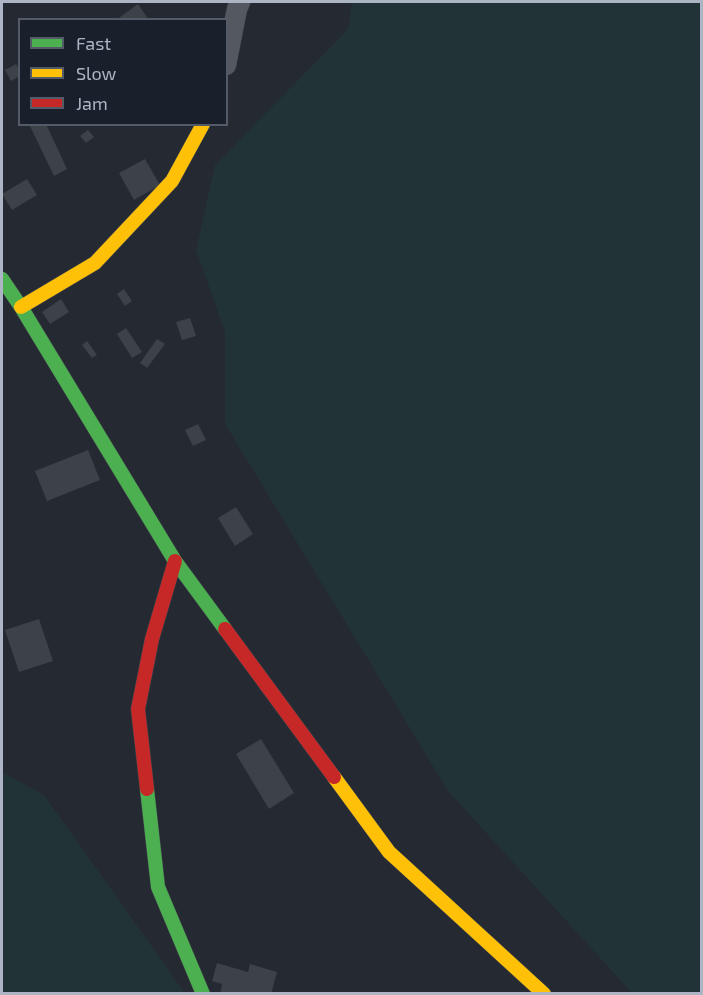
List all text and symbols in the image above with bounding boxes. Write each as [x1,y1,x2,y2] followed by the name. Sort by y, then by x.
[18,18,228,126] legend
[76,32,111,54] text: Fast
[76,62,116,84] text: Slow
[76,92,108,114] text: Jam

